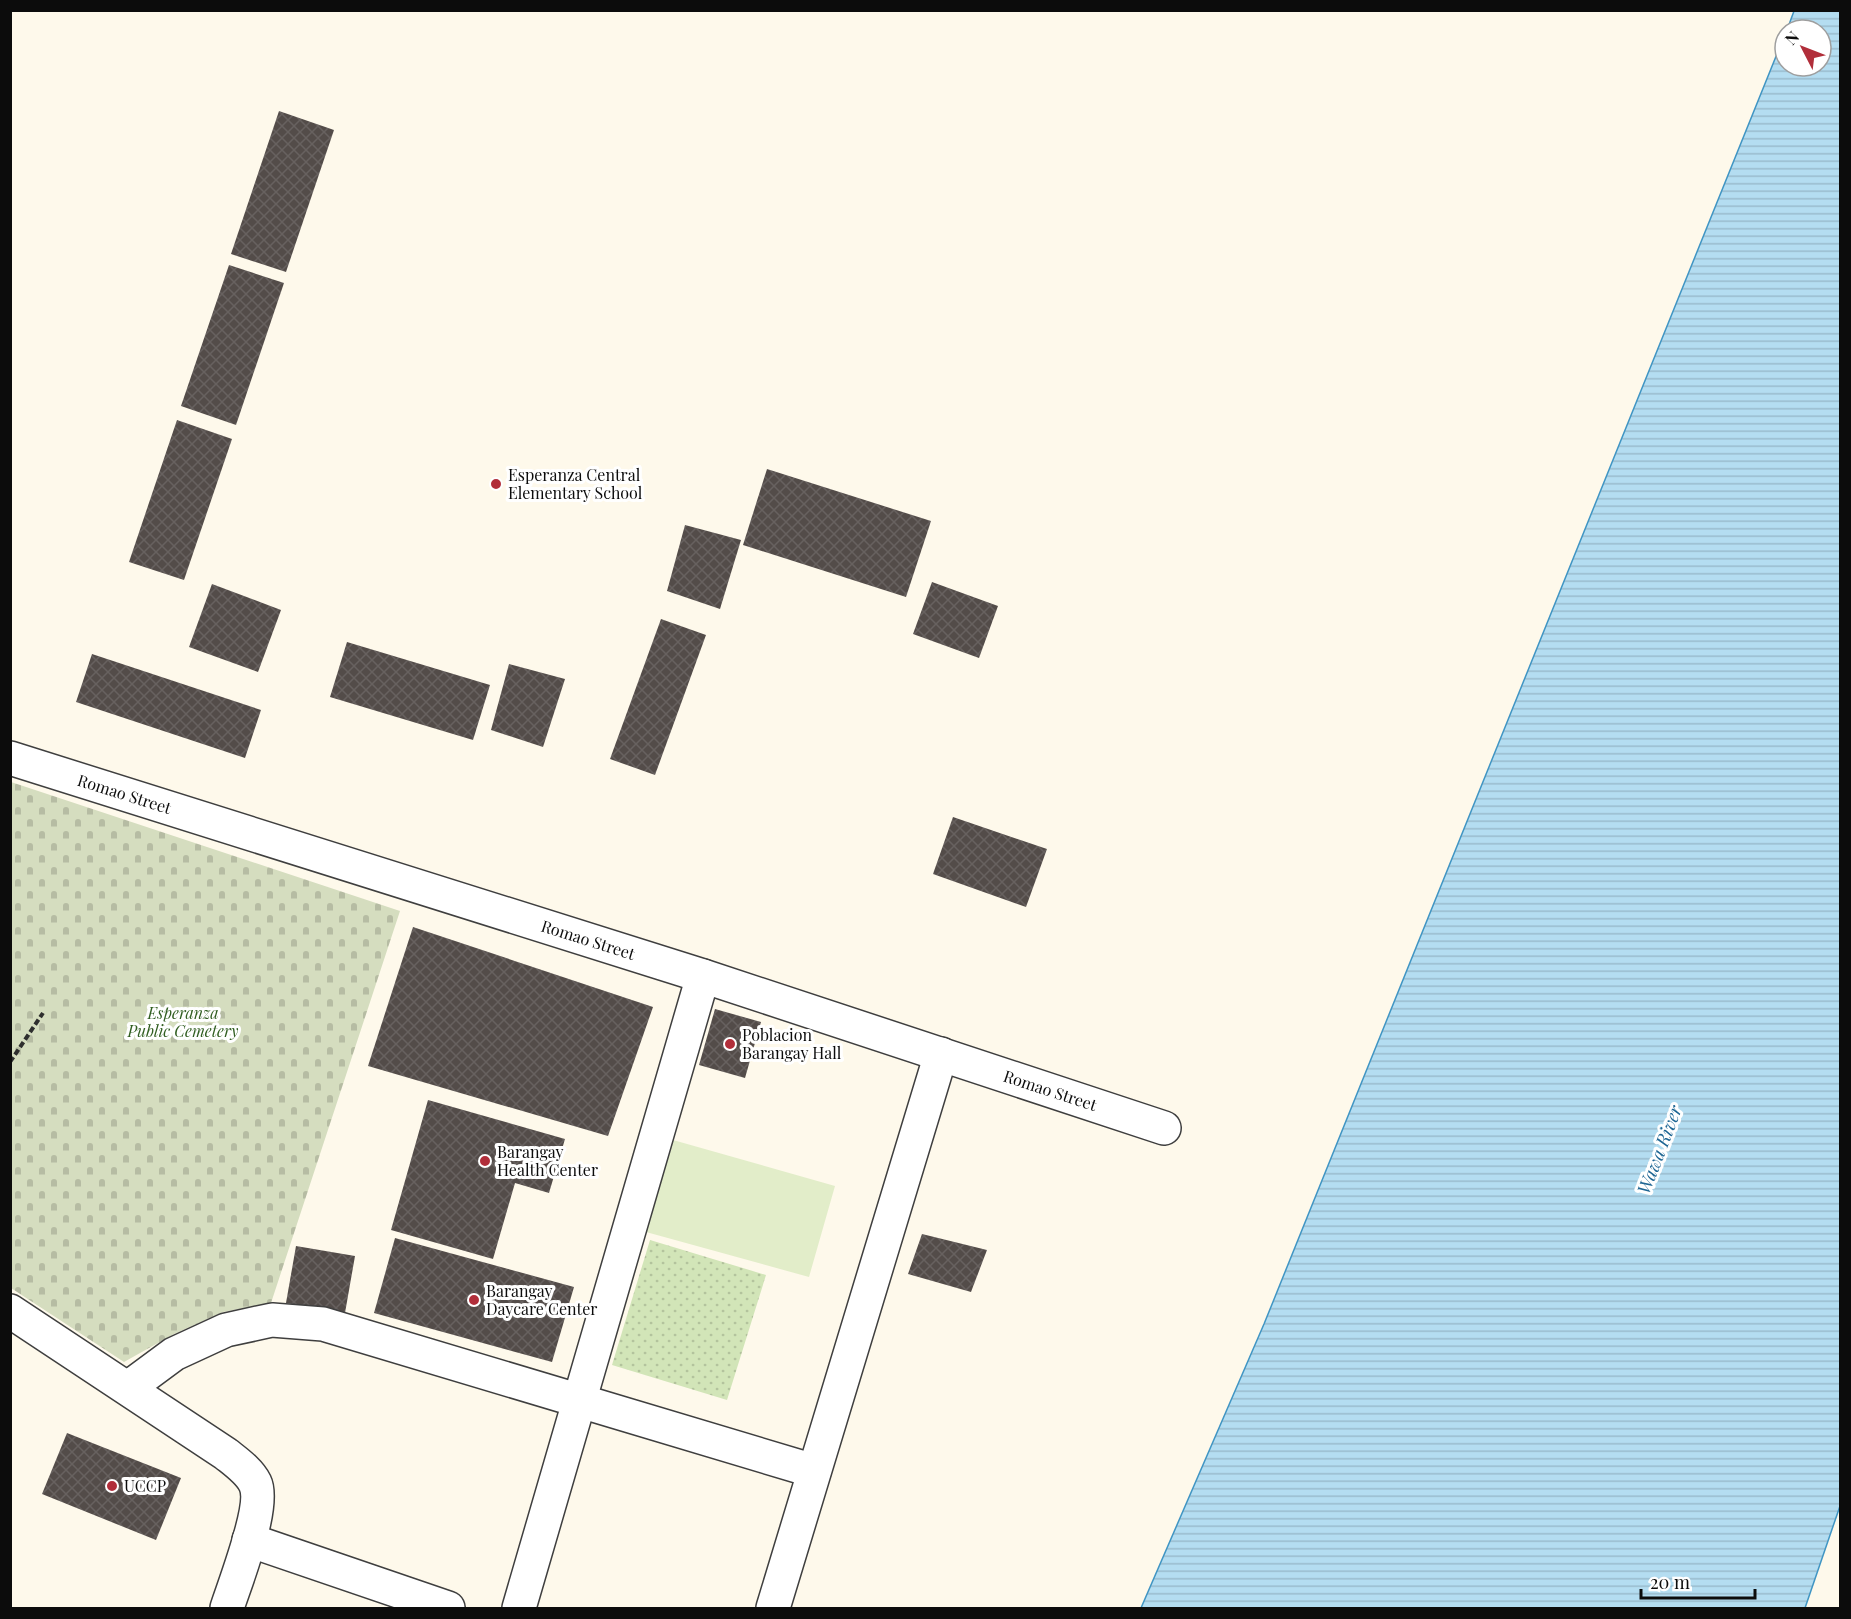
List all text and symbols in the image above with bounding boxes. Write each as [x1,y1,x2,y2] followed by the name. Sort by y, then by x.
[1773,18,1833,78] north arrow
[1780,26,1803,49] text: N
[508,464,643,503] place label: Esperanza Central Elementary School
[489,477,503,491] marker: Esperanza Central Elementary School
[75,769,174,818] street label: Romao Street
[539,915,638,964] street label: Romao Street
[127,1002,239,1041] park label: Esperanza Public Cemetery
[742,1024,842,1063] place label: Poblacion Barangay Hall
[723,1037,737,1051] marker: Poblacion Barangay Hall
[1001,1065,1100,1115] street label: Romao Street
[1631,1100,1687,1198] water label: Wawa River
[497,1141,598,1180] place label: Barangay Health Center
[478,1154,492,1168] marker: Barangay Health Center
[486,1280,597,1319] place label: Barangay Daycare Center
[467,1293,481,1307] marker: Barangay Daycare Center
[124,1475,166,1496] place label: UCCP
[105,1479,119,1493] marker: UCCP
[1641,1562,1755,1600] scale bar
[1650,1570,1690,1594] text: 20 m

